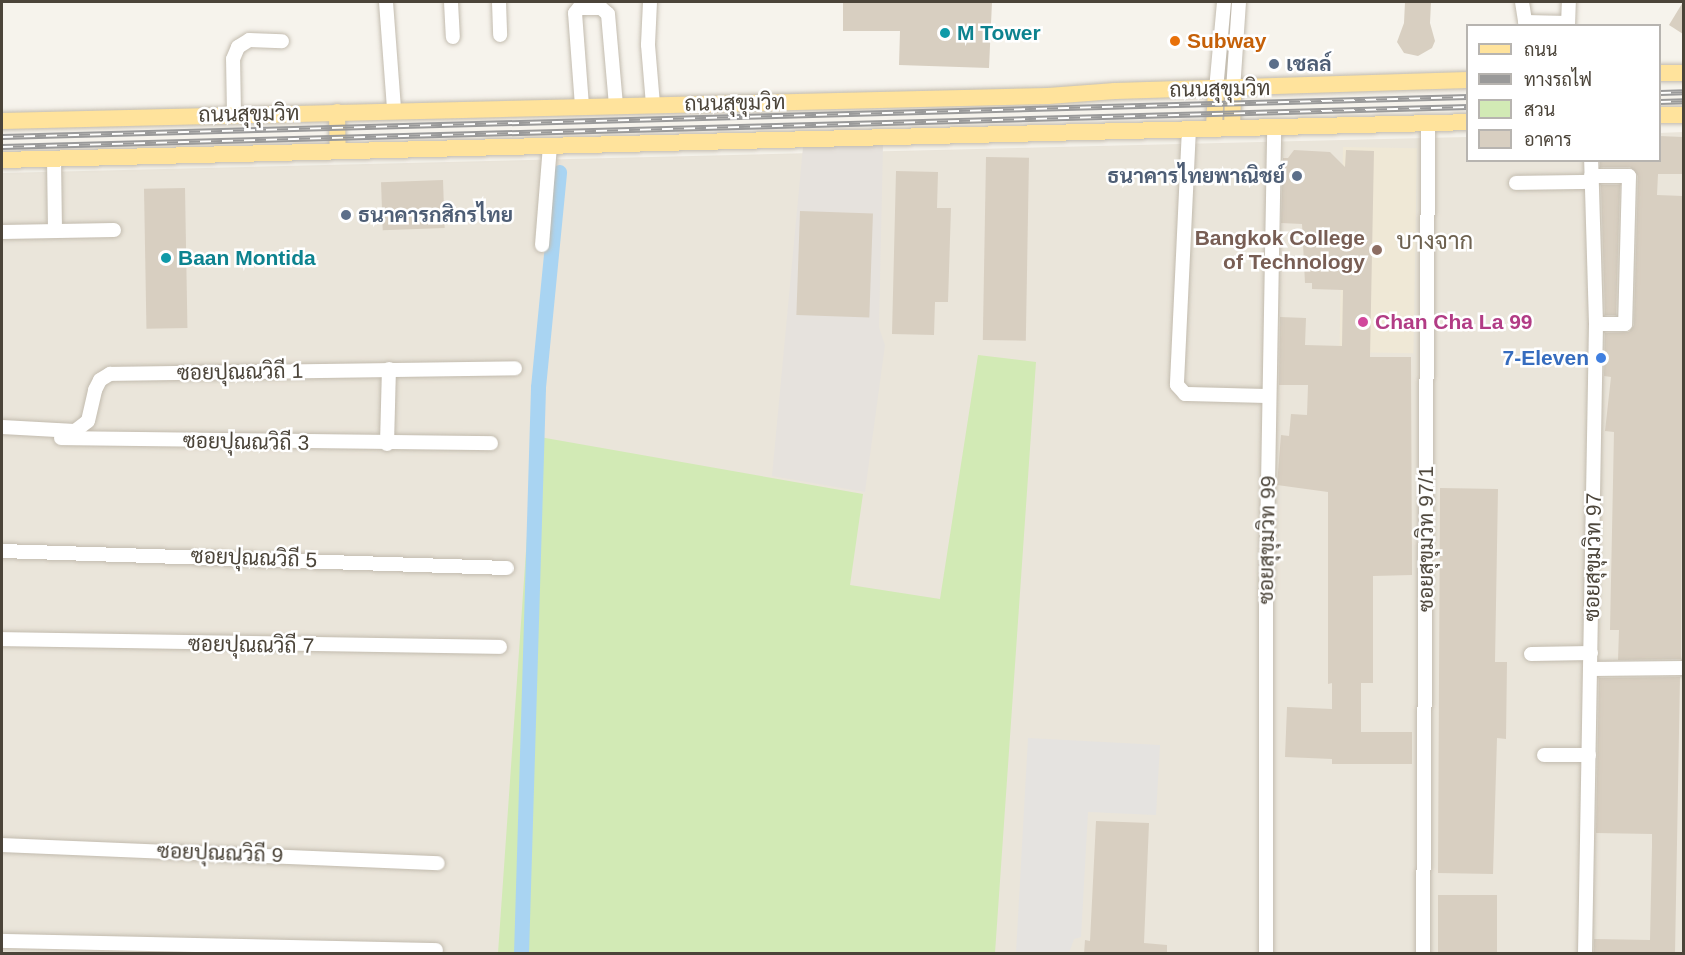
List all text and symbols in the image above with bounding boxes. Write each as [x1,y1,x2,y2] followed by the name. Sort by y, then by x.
[957,20,1041,46] place label: M Tower
[1466,24,1661,162] legend
[938,26,952,40] marker: M Tower
[1187,28,1266,54] place label: Subway
[1168,34,1182,48] marker: Subway
[1524,40,1557,60] text: ถนน
[1286,51,1332,77] place label: เชลล์
[1267,57,1281,71] marker: เชลล์
[1524,70,1592,90] text: ทางรถไฟ
[1169,76,1271,102] street label: ถนนสุขุมวิท
[684,90,786,116] street label: ถนนสุขุมวิท
[1524,100,1555,120] text: สวน
[198,101,300,127] street label: ถนนสุขุมวิท
[1524,130,1572,150] text: อาคาร
[1107,163,1285,189] place label: ธนาคารไทยพาณิชย์
[1290,169,1304,183] marker: ธนาคารไทยพาณิชย์
[358,202,513,228] place label: ธนาคารกสิกรไทย
[339,208,353,222] marker: ธนาคารกสิกรไทย
[1195,225,1365,275] place label: Bangkok College of Technology
[1397,227,1473,255] district label: บางจาก
[1370,243,1384,257] marker: Bangkok College of Technology
[178,245,316,271] place label: Baan Montida
[159,251,173,265] marker: Baan Montida
[1375,309,1533,335] place label: Chan Cha La 99
[1356,315,1370,329] marker: Chan Cha La 99
[1503,345,1589,371] place label: 7-Eleven
[1594,351,1608,365] marker: 7-Eleven
[177,358,303,386] street label: ซอยปุณณวิถี 1
[183,428,309,456] street label: ซอยปุณณวิถี 3
[1413,466,1439,612] street label: ซอยสุขุมวิท 97/1
[1253,476,1281,604] street label: ซอยสุขุมวิท 99
[1579,493,1607,621] street label: ซอยสุขุมวิท 97
[190,543,318,573] street label: ซอยปุณณวิถี 5
[188,631,314,659] street label: ซอยปุณณวิถี 7
[156,838,284,868] street label: ซอยปุณณวิถี 9

